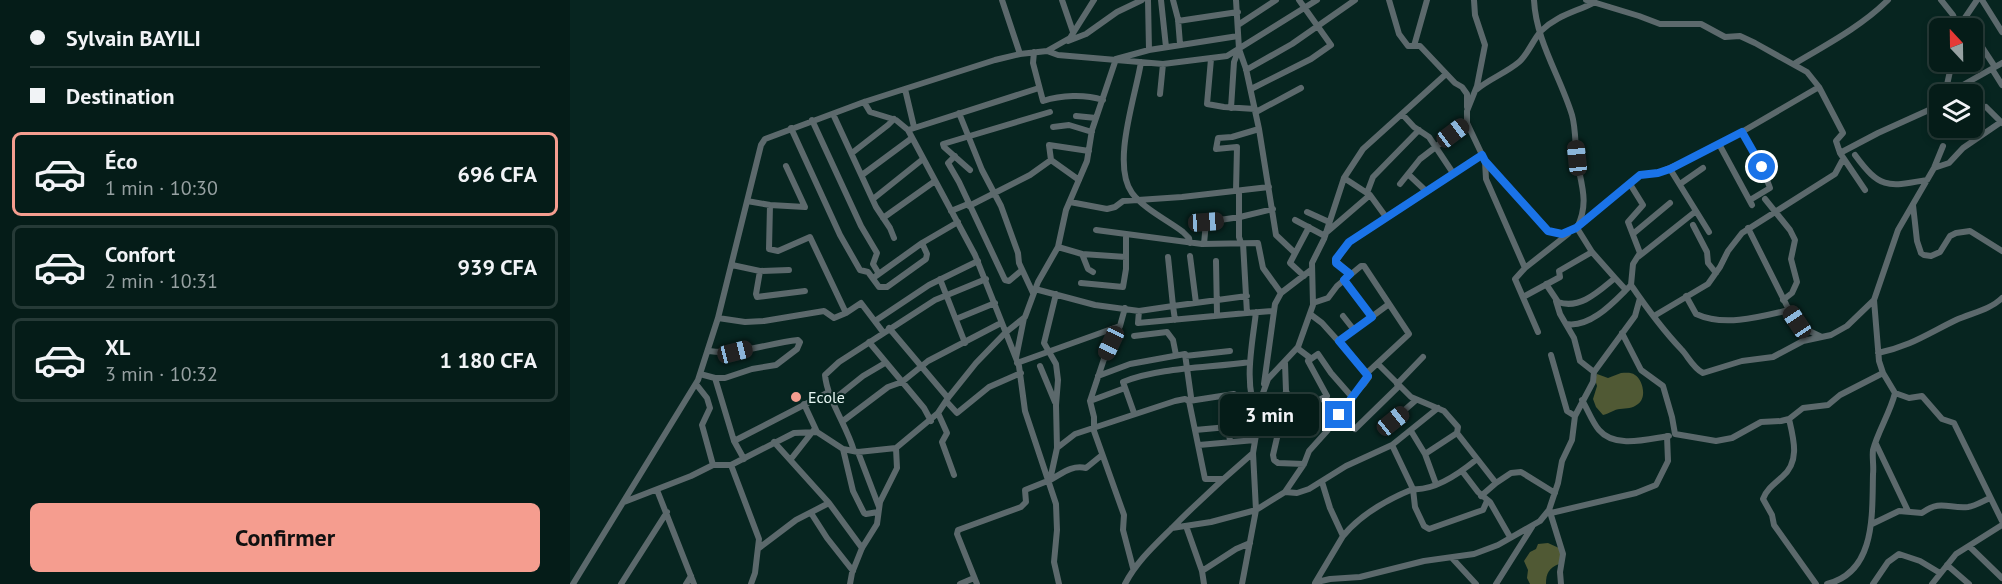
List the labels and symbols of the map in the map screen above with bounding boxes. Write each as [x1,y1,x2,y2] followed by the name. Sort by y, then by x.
[1929,18,1983,72] north arrow
[1433,115,1473,151] car
[1566,139,1588,177] car
[1748,153,1775,180] route start
[1187,212,1225,232] car
[1779,302,1815,342] car
[1095,323,1127,363] car
[715,339,755,365] car
[808,387,845,407] place label: Ecole
[789,390,803,404] marker: Ecole
[1219,394,1318,436] callout: 3 min
[1325,401,1352,428] route end
[1373,403,1413,439] car

